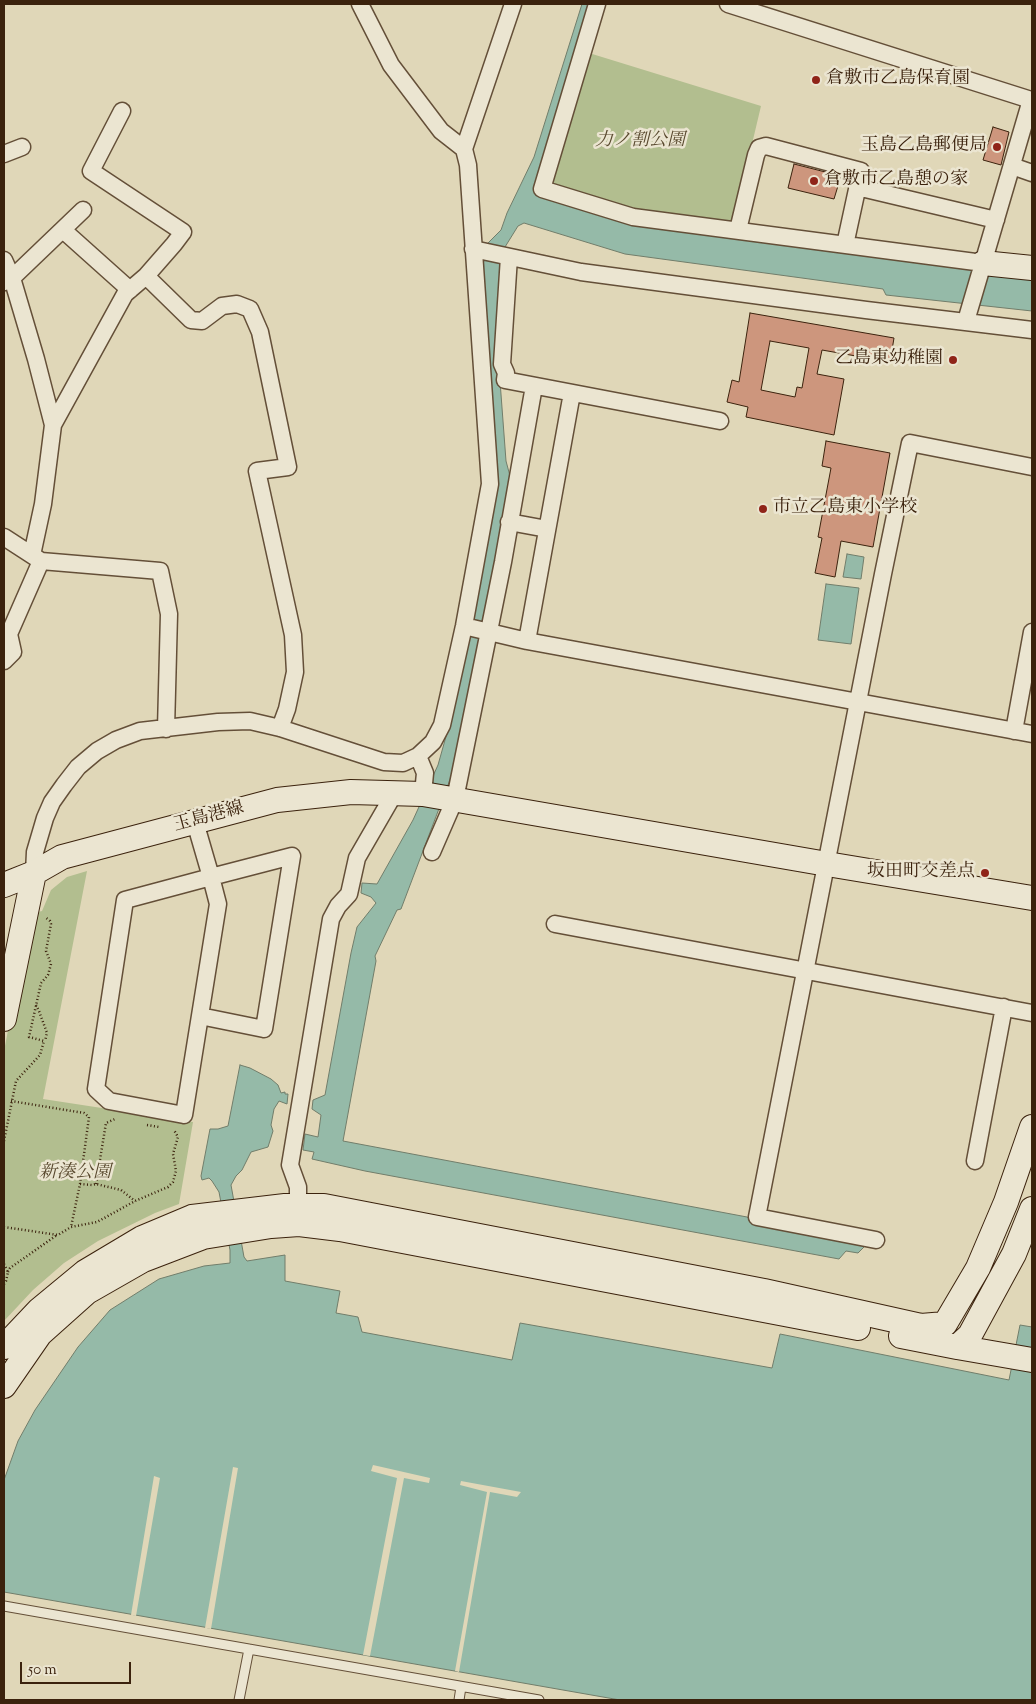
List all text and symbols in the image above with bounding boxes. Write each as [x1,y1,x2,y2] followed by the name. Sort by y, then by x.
[826,69,970,91] place label: 倉敷市乙島保育園
[810,74,822,86] marker: 倉敷市乙島保育園
[595,131,685,153] park label: 力ノ割公園
[861,136,987,158] place label: 玉島乙島郵便局
[991,141,1003,153] marker: 玉島乙島郵便局
[824,170,968,192] place label: 倉敷市乙島憩の家
[808,175,820,187] marker: 倉敷市乙島憩の家
[835,349,943,371] place label: 乙島東幼稚園
[947,354,959,366] marker: 乙島東幼稚園
[773,498,917,520] place label: 市立乙島東小学校
[757,503,769,515] marker: 市立乙島東小学校
[171,798,247,838] street label: 玉島港線
[867,862,975,884] place label: 坂田町交差点
[979,867,991,879] marker: 坂田町交差点
[39,1163,111,1185] park label: 新湊公園
[22,1652,134,1684] scale bar
[28,1660,57,1681] text: 50 m

